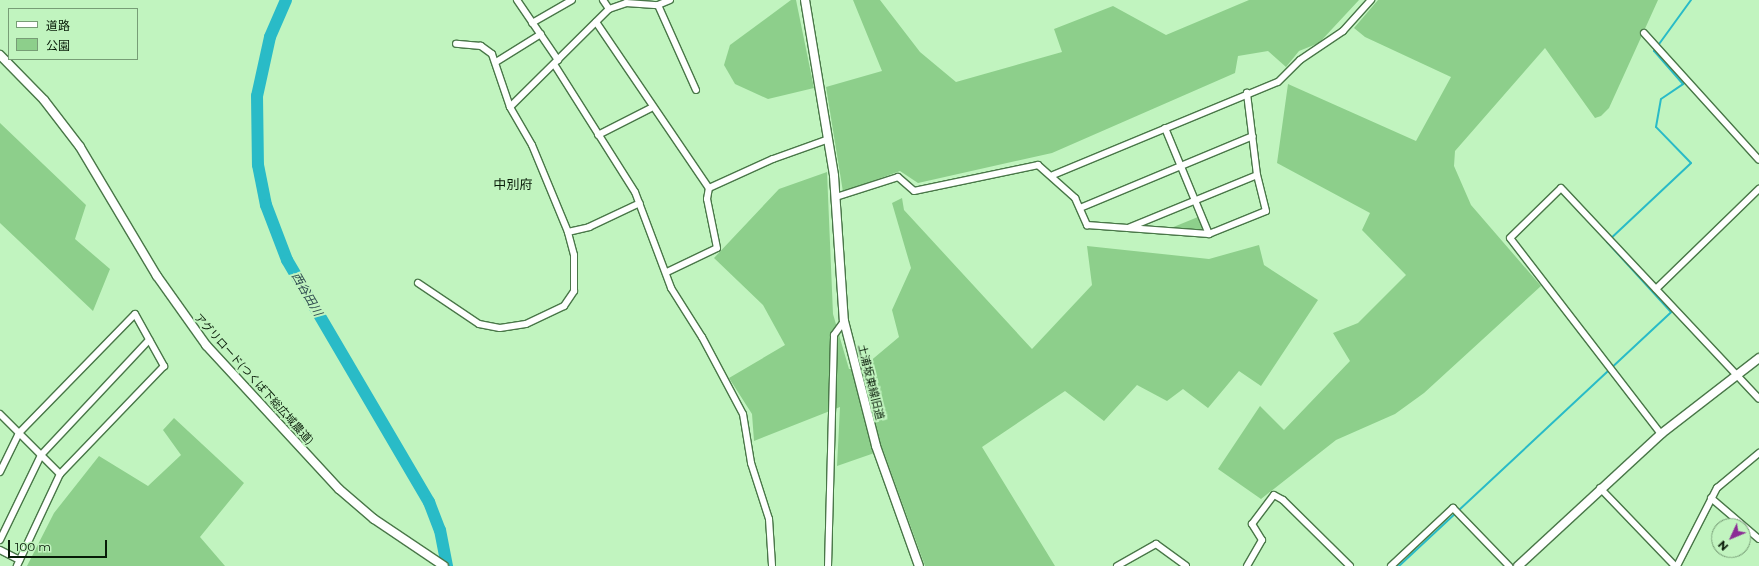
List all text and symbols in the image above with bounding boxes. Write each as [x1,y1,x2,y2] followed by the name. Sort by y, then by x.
[8,8,138,60] legend
[46,18,70,33] text: 道路
[46,38,70,53] text: 公園
[494,176,532,192] district label: 中別府
[289,270,325,318] water label: 西谷田川
[191,311,317,447] street label: アグリロード(つくば下総広域農道)
[855,343,887,421] street label: 土浦坂東線旧道
[1711,518,1751,558] north arrow
[10,532,109,558] scale bar
[1715,538,1731,554] text: N
[15,539,51,554] text: 100 m

